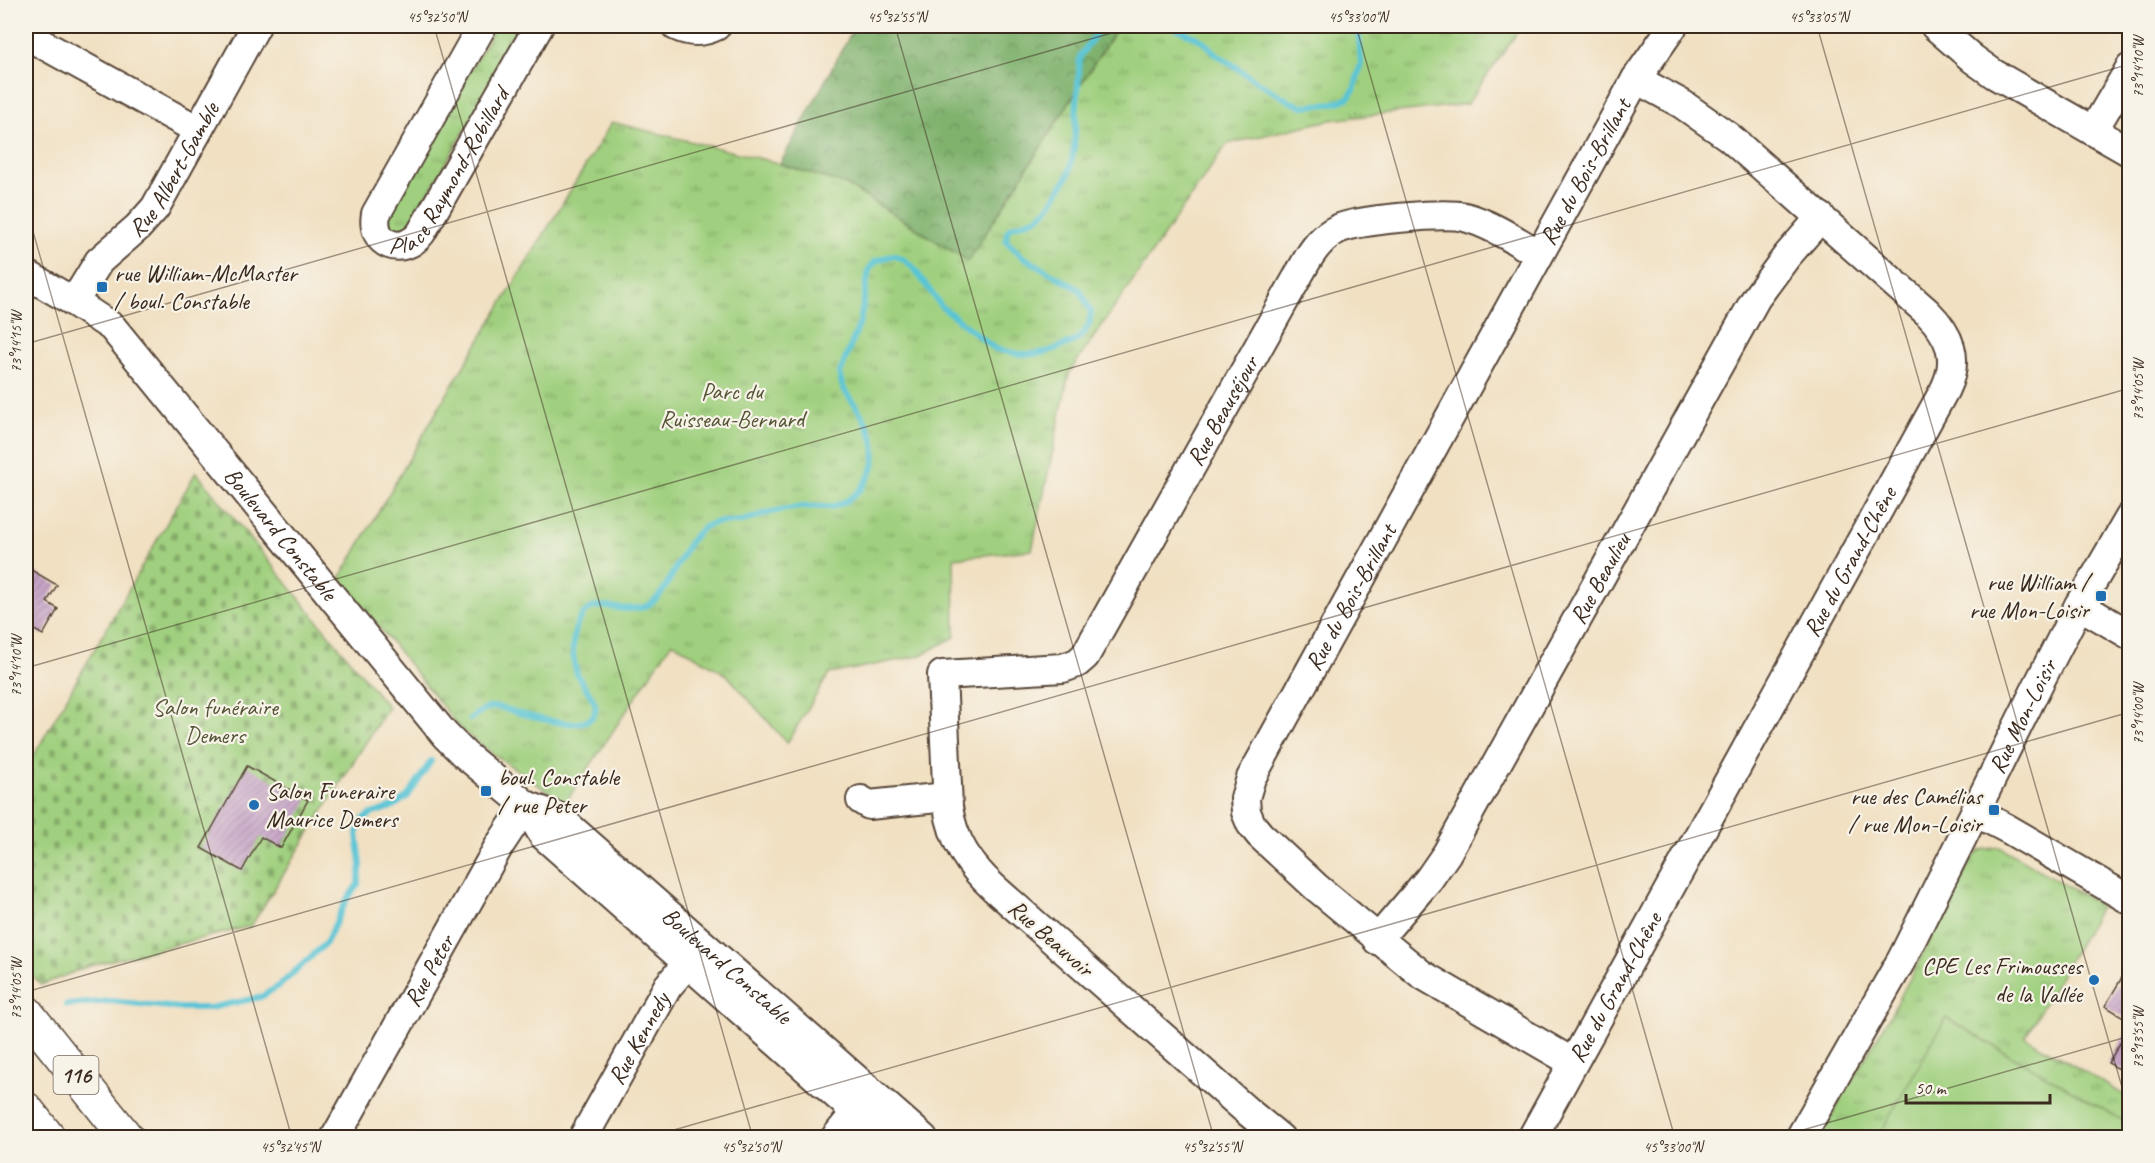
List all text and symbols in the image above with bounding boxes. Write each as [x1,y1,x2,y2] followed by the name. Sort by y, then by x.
[407,8,470,27] text: 45°32'50"N
[867,8,930,27] text: 45°32'55"N
[1328,8,1391,27] text: 45°33'00"N
[1789,8,1852,27] text: 45°33'05"N
[2129,33,2148,97] text: 73°14'10"W
[388,79,517,262] street label: Place Raymond-Robillard
[1533,91,1638,250] street label: Rue du Bois-Brillant
[122,95,227,243] street label: Rue Albert-Gamble
[114,258,299,316] place label: rue William-McMaster / boul. Constable
[95,280,109,294] marker: rue William-McMaster / boul. Constable
[7,308,26,372] text: 73°14'15"W
[1180,349,1266,471] street label: Rue Beauséjour
[2129,356,2148,420] text: 73°14'05"W
[660,376,808,434] park label: Parc du Ruisseau-Bernard
[218,461,345,608] street label: Boulevard Constable
[1796,480,1904,642] street label: Rue du Grand-Chêne
[1298,517,1404,676] street label: Rue du Bois-Brillant
[1563,526,1638,629] street label: Rue Beaulieu
[1969,567,2094,625] place label: rue William / rue Mon-Loisir
[2094,589,2108,603] marker: rue William / rue Mon-Loisir
[7,632,26,696] text: 73°14'10"W
[1982,652,2065,778] street label: Rue Mon-Loisir
[2129,680,2148,744] text: 73°14'00"W
[152,692,280,750] park label: Salon funéraire Demers
[498,762,621,820] place label: boul. Constable / rue Peter
[266,776,399,834] place label: Salon Funeraire Maurice Demers
[1848,781,1984,839] place label: rue des Camélias / rue Mon-Loisir
[479,784,493,798] marker: boul. Constable / rue Peter
[247,798,261,812] marker: Salon Funeraire Maurice Demers
[1987,803,2001,817] marker: rue des Camélias / rue Mon-Loisir
[1002,893,1102,985] street label: Rue Beauvoir
[656,900,800,1032] street label: Boulevard Constable
[1562,905,1669,1068] street label: Rue du Grand-Chêne
[397,927,462,1012] street label: Rue Peter
[1922,951,2084,1009] place label: CPE Les Frimousses de la Vallée
[7,955,26,1019] text: 73°14'05"W
[2087,973,2101,987] marker: CPE Les Frimousses de la Vallée
[601,986,677,1090] street label: Rue Kennedy
[2129,1004,2148,1068] text: 73°13'55"W
[54,1056,98,1094] road number: 116
[1906,1067,2050,1105] scale bar
[1915,1077,1948,1099] text: 50 m
[260,1138,323,1157] text: 45°32'45"N
[721,1138,784,1157] text: 45°32'50"N
[1182,1138,1245,1157] text: 45°32'55"N
[1643,1138,1706,1157] text: 45°33'00"N

